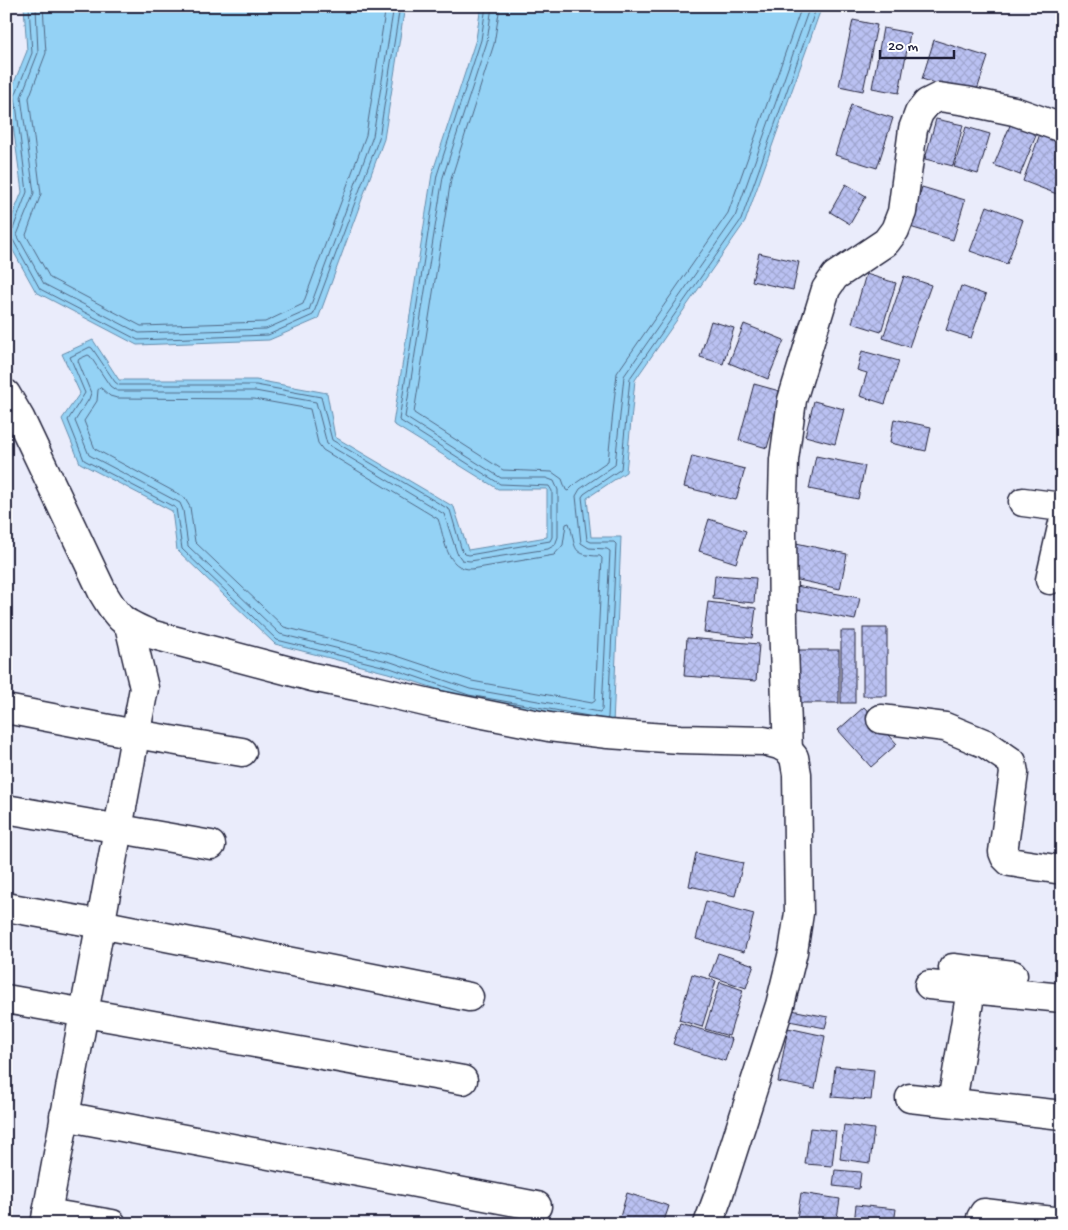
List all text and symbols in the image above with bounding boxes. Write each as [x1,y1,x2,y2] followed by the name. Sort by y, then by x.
[880,28,954,60] scale bar
[888,38,918,56] text: 20 m

